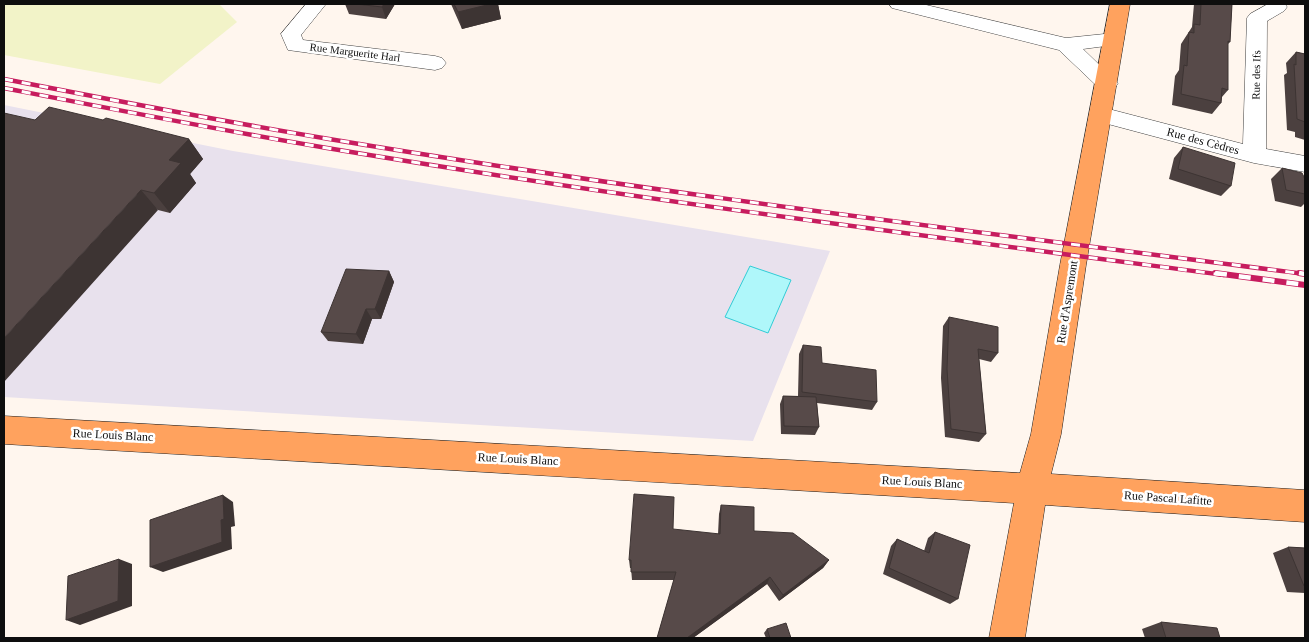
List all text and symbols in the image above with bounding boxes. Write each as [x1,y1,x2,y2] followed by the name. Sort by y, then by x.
[309,40,401,64] street label: Rue Marguerite Harl
[1250,50,1262,100] street label: Rue des Ifs
[1165,125,1241,158] street label: Rue des Cèdres
[1054,259,1081,344] street label: Rue d'Aspremont
[72,426,154,444] street label: Rue Louis Blanc
[477,450,559,468] street label: Rue Louis Blanc
[881,473,963,491] street label: Rue Louis Blanc
[1124,488,1212,508] street label: Rue Pascal Lafitte

